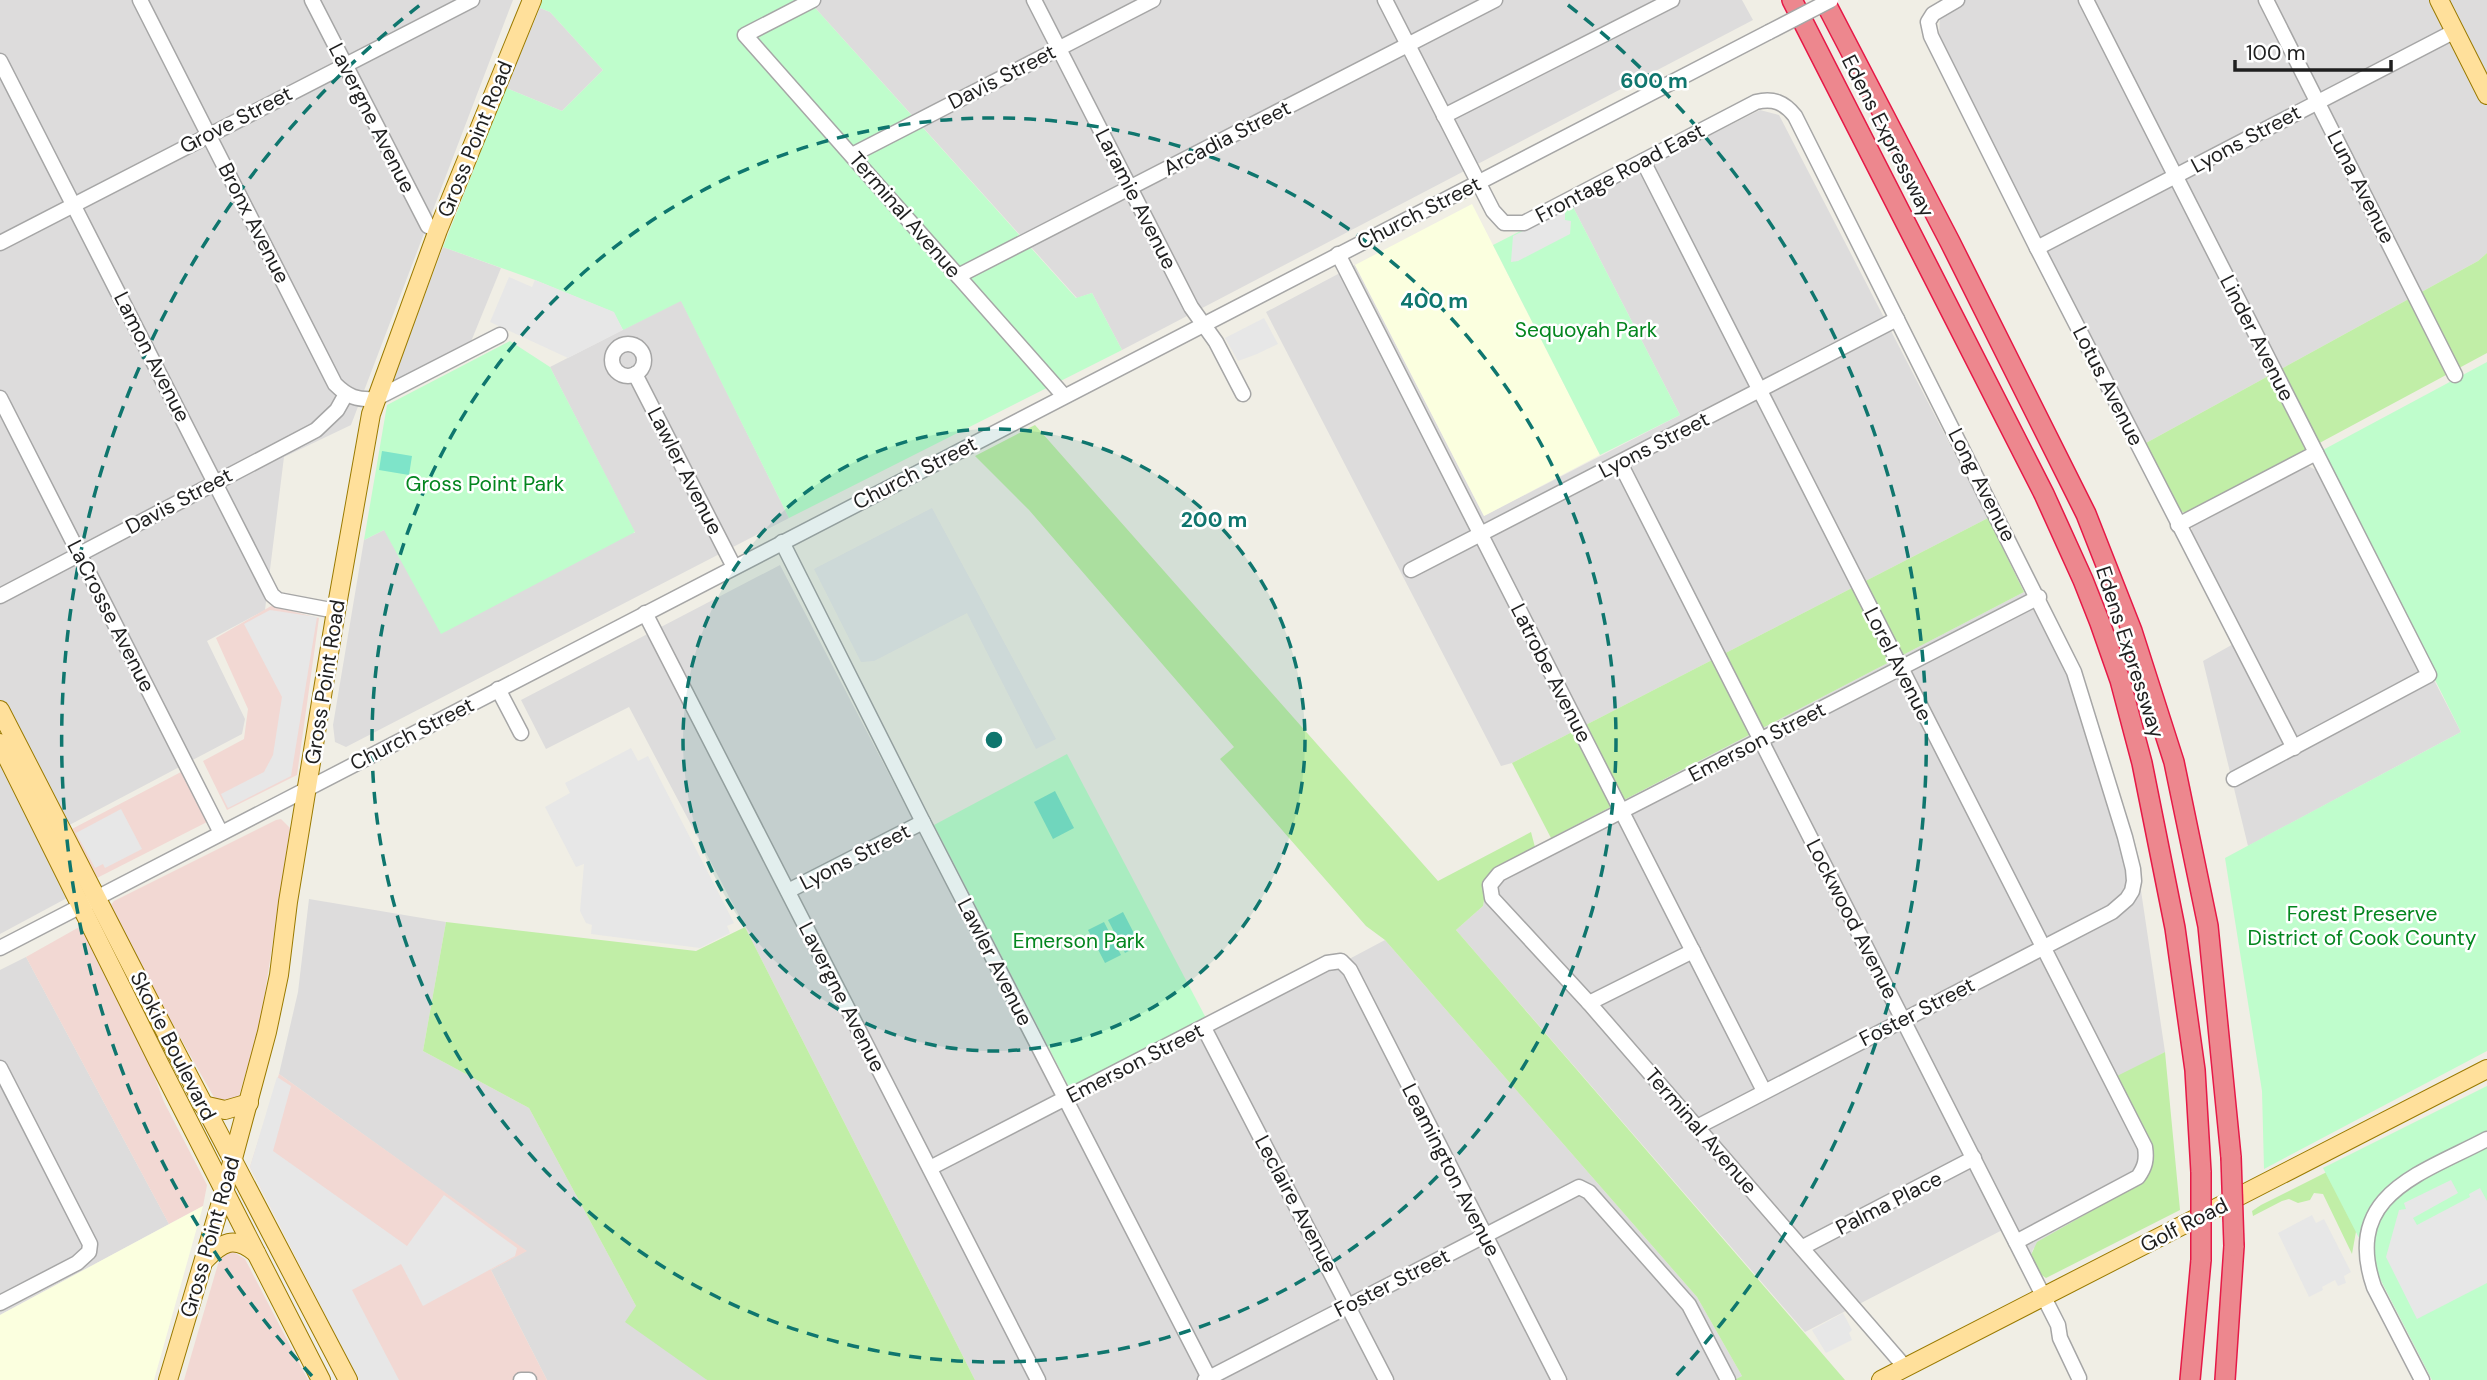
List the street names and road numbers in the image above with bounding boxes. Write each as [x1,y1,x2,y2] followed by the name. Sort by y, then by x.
[322,38,422,198] street label: Lavergne Avenue
[943,38,1061,116] street label: Davis Street
[1835,50,1941,222] street label: Edens Expressway
[431,57,519,221] street label: Gross Point Road
[175,80,297,160] street label: Grove Street
[1159,94,1295,182] street label: Arcadia Street
[2186,98,2306,180] street label: Lyons Street
[1531,117,1709,229] street label: Frontage Road East
[1088,124,1184,274] street label: Laramie Avenue
[2320,126,2402,248] street label: Luna Avenue
[842,146,968,284] street label: Terminal Avenue
[212,158,296,288] street label: Bronx Avenue
[1352,170,1486,256] street label: Church Street
[2213,270,2301,406] street label: Linder Avenue
[107,287,197,427] street label: Lamon Avenue
[2066,322,2150,451] street label: Lotus Avenue
[641,402,729,540] street label: Lawler Avenue
[1594,405,1714,485] street label: Lyons Street
[1941,423,2023,547] street label: Long Avenue
[848,430,982,516] street label: Church Street
[121,461,237,541] street label: Davis Street
[61,535,161,697] street label: LaCrosse Avenue
[2089,563,2171,742] street label: Edens Expressway
[298,598,352,766] street label: Gross Point Road
[1504,599,1598,747] street label: Latrobe Avenue
[1857,602,1939,726] street label: Lorel Avenue
[345,691,479,777] street label: Church Street
[1684,695,1830,789] street label: Emerson Street
[795,817,915,897] street label: Lyons Street
[1800,834,1905,1004] street label: Lockwood Avenue
[951,893,1039,1031] street label: Lawler Avenue
[792,917,892,1077] street label: Lavergne Avenue
[123,967,223,1125] street label: Skokie Boulevard
[1854,971,1980,1053] street label: Foster Street
[1062,1016,1208,1110] street label: Emerson Street
[1638,1062,1764,1200] street label: Terminal Avenue
[1395,1079,1507,1261] street label: Leamington Avenue
[1248,1130,1344,1278] street label: Leclaire Avenue
[174,1153,246,1321] street label: Gross Point Road
[1831,1164,1947,1242] street label: Palma Place
[2135,1191,2233,1259] street label: Golf Road
[1329,1242,1455,1324] street label: Foster Street

